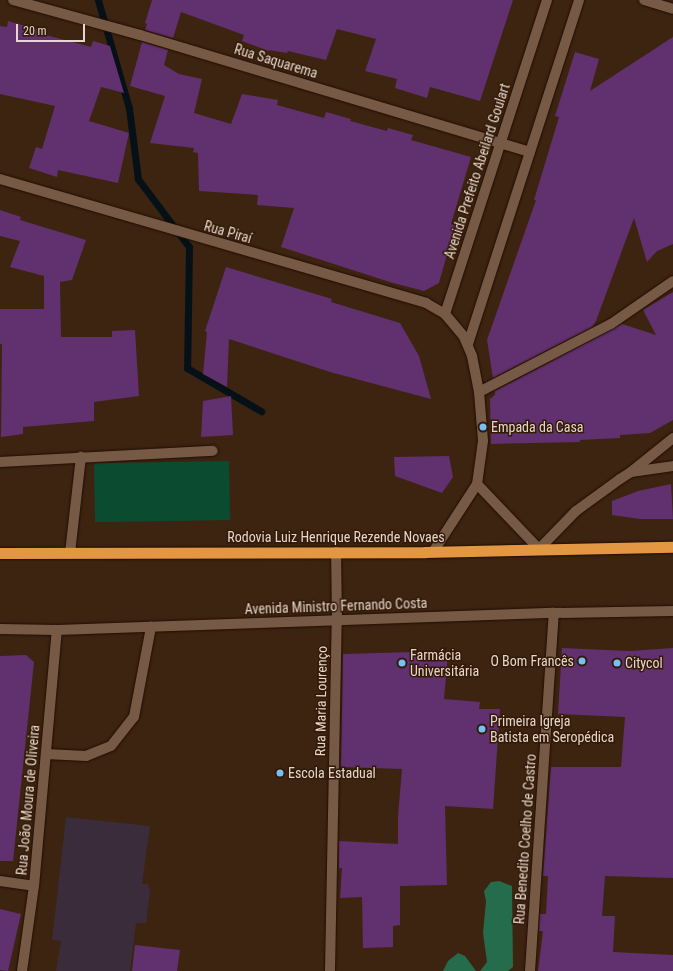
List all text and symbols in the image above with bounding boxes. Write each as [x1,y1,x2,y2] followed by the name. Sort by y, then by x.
[18,16,87,42] scale bar
[23,24,47,38] text: 20 m
[232,40,320,82] street label: Rua Saquarema
[441,81,513,261] street label: Avenida Prefeito Abeilard Goulart
[202,217,254,247] street label: Rua Piraí
[491,419,584,435] place label: Empada da Casa
[478,422,488,432] marker: Empada da Casa
[227,529,445,545] street label: Rodovia Luiz Henrique Rezende Novaes
[244,594,428,618] street label: Avenida Ministro Fernando Costa
[312,646,330,756] street label: Rua Maria Lourenço
[410,647,479,680] place label: Farmácia Universitária
[490,653,574,669] place label: O Bom Francês
[625,655,663,671] place label: Citycol
[577,656,587,666] marker: O Bom Francês
[397,658,407,668] marker: Farmácia Universitária
[612,658,622,668] marker: Citycol
[490,713,614,746] place label: Primeira Igreja Batista em Seropédica
[13,724,43,876] street label: Rua João Moura de Oliveira
[477,724,487,734] marker: Primeira Igreja Batista em Seropédica
[511,753,539,925] street label: Rua Benedito Coelho de Castro
[288,765,376,781] place label: Escola Estadual
[275,768,285,778] marker: Escola Estadual

